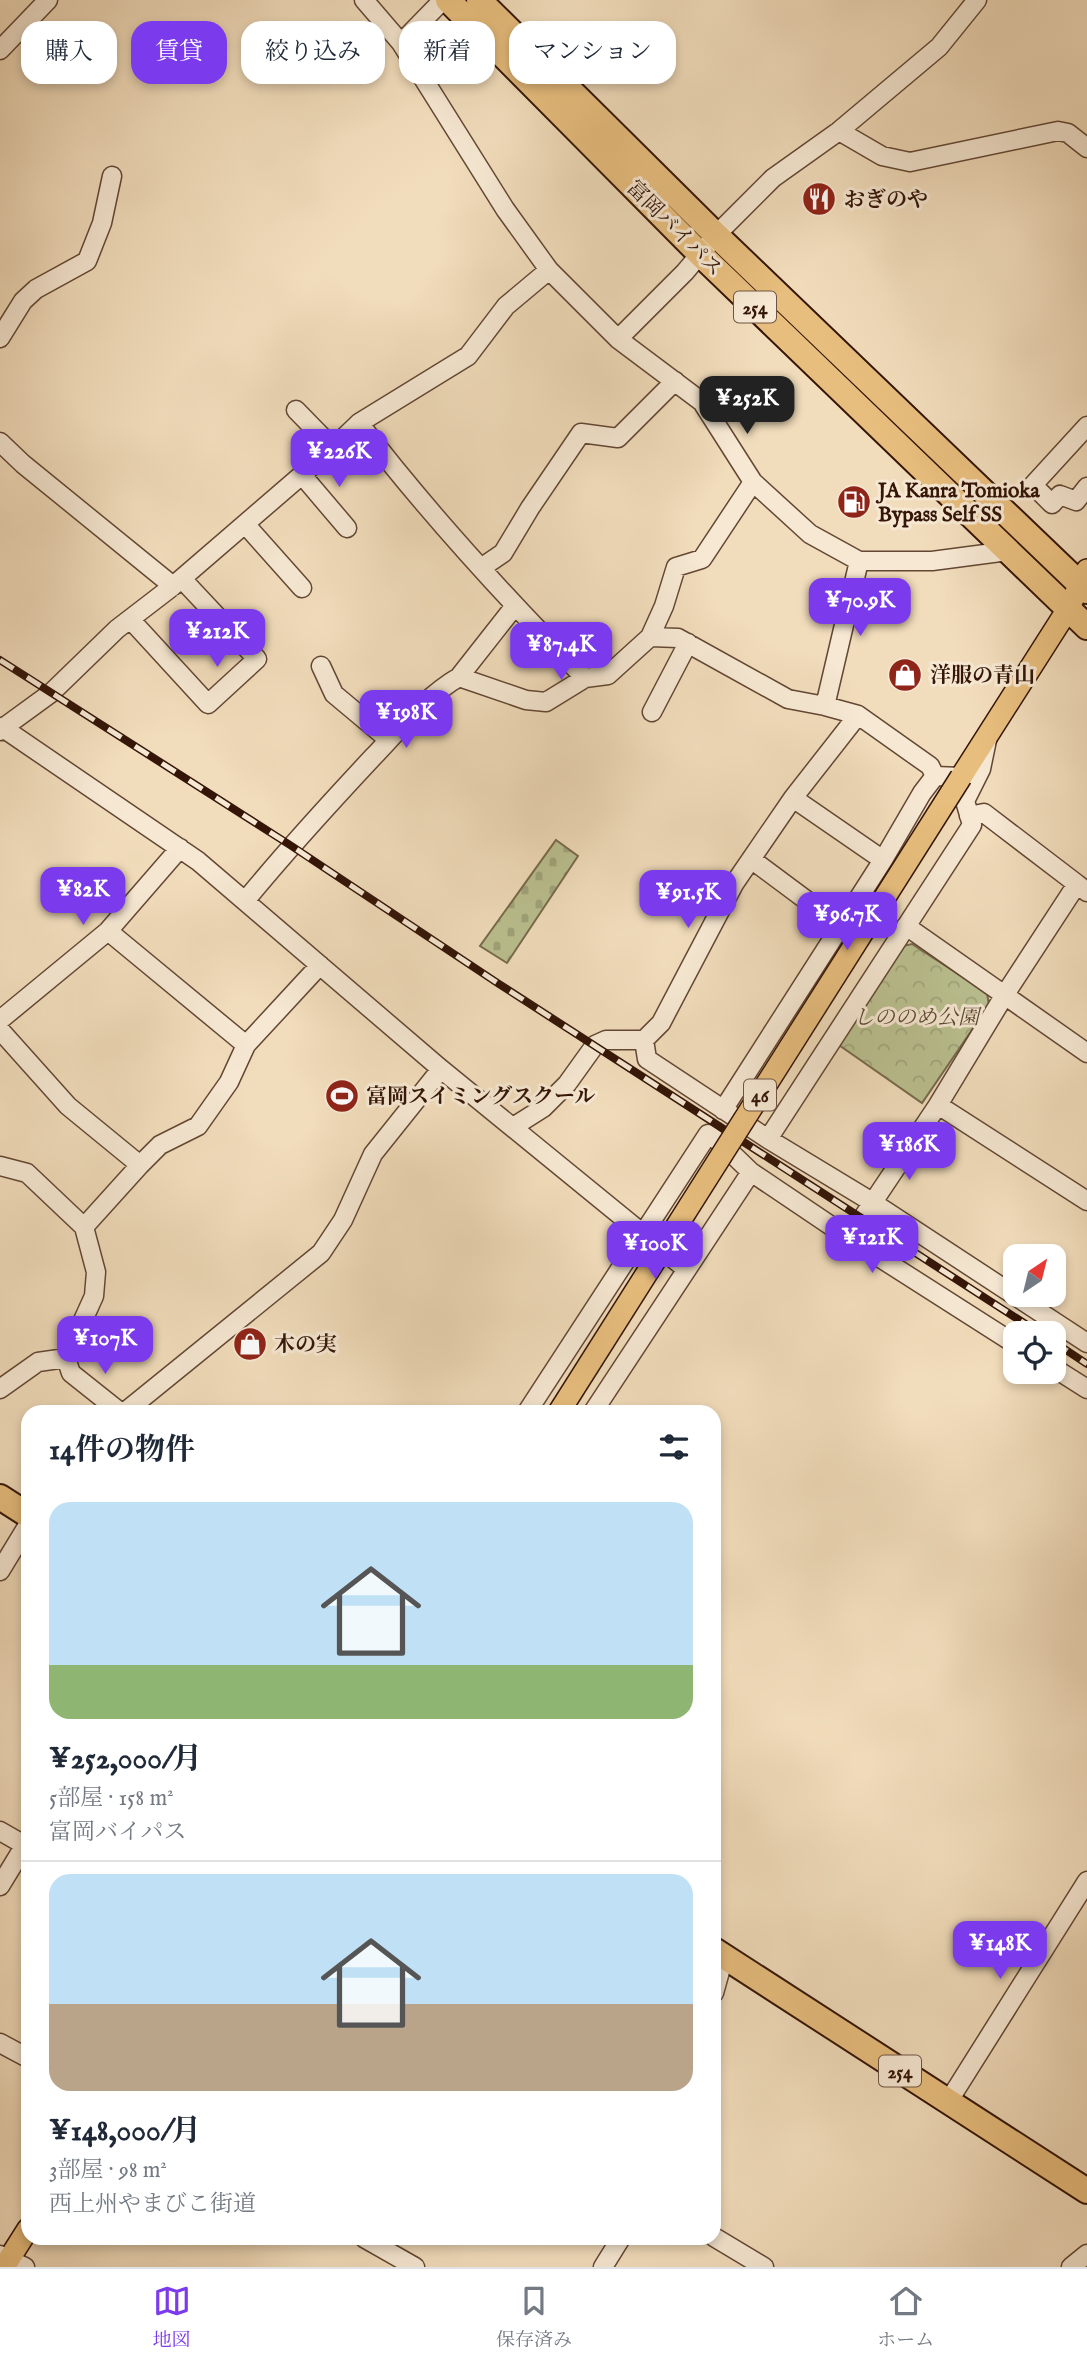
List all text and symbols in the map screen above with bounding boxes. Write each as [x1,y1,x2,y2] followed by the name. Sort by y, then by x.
[21,21,117,84] chip: 購入
[131,21,227,84] chip: 賃貸
[241,21,385,84] chip: 絞り込み
[399,21,495,84] chip: 新着
[509,21,676,84] chip: マンション
[620,175,728,283] street label: 富岡バイパス
[800,180,838,218] restaurant icon: おぎのや
[844,187,928,214] place label: おぎのや
[734,292,776,322] road number: 254
[698,376,796,436] pin: ¥252K
[715,384,779,413] text: ¥252K
[290,430,388,489] pin: ¥226K
[307,437,371,466] text: ¥226K
[875,478,1041,529] place label: JA Kanra Tomioka Bypass Self SS
[835,483,873,521] fuel station icon: JA Kanra Tomioka Bypass Self SS
[803,578,917,638] pin: ¥70.9K
[825,586,895,615] text: ¥70.9K
[168,610,266,669] pin: ¥212K
[185,617,249,646] text: ¥212K
[504,622,618,682] pin: ¥87.4K
[526,630,596,659] text: ¥87.4K
[886,656,924,694] shop icon: 洋服の青山
[930,663,1035,690] place label: 洋服の青山
[357,690,455,750] pin: ¥198K
[375,698,437,727] text: ¥198K
[42,867,124,927] pin: ¥82K
[631,870,745,930] pin: ¥91.5K
[56,875,110,904] text: ¥82K
[655,878,721,907] text: ¥91.5K
[790,892,904,952] pin: ¥96.7K
[813,900,881,929] text: ¥96.7K
[853,1005,982,1032] park label: しののめ公園
[323,1077,361,1115] sports icon: 富岡スイミングスクール
[744,1079,776,1110] road number: 46
[366,1084,596,1111] place label: 富岡スイミングスクール
[860,1122,958,1182] pin: ¥186K
[879,1130,939,1159] text: ¥186K
[823,1216,921,1275] pin: ¥121K
[606,1222,704,1281] pin: ¥100K
[841,1223,903,1252] text: ¥121K
[623,1229,687,1258] text: ¥100K
[1003,1244,1066,1307] north arrow
[1003,1244,1066,1384] map controls
[56,1316,154,1376] pin: ¥107K
[1003,1321,1066,1384] button: locate
[73,1324,137,1353] text: ¥107K
[231,1325,269,1363] shop icon: 木の実
[274,1332,337,1359] place label: 木の実
[655,1428,693,1466] icon: filters
[49,1432,195,1470] text: 14件の物件
[308,1548,434,1674] icon: home
[49,1741,202,1779] text: ¥252,000/月
[49,1784,174,1813] text: 5部屋 · 158 m²
[49,1818,187,1847] text: 富岡バイパス
[308,1920,434,2046] icon: home
[951,1922,1049,1981] pin: ¥148K
[969,1929,1031,1958] text: ¥148K
[879,2056,921,2086] road number: 254
[49,2113,201,2151] text: ¥148,000/月
[49,2156,167,2185] text: 3部屋 · 98 m²
[49,2190,256,2219] text: 西上州やまびこ街道
[153,2282,191,2353] tab: 地図
[496,2282,572,2353] tab: 保存済み
[877,2282,934,2353] tab: ホーム

